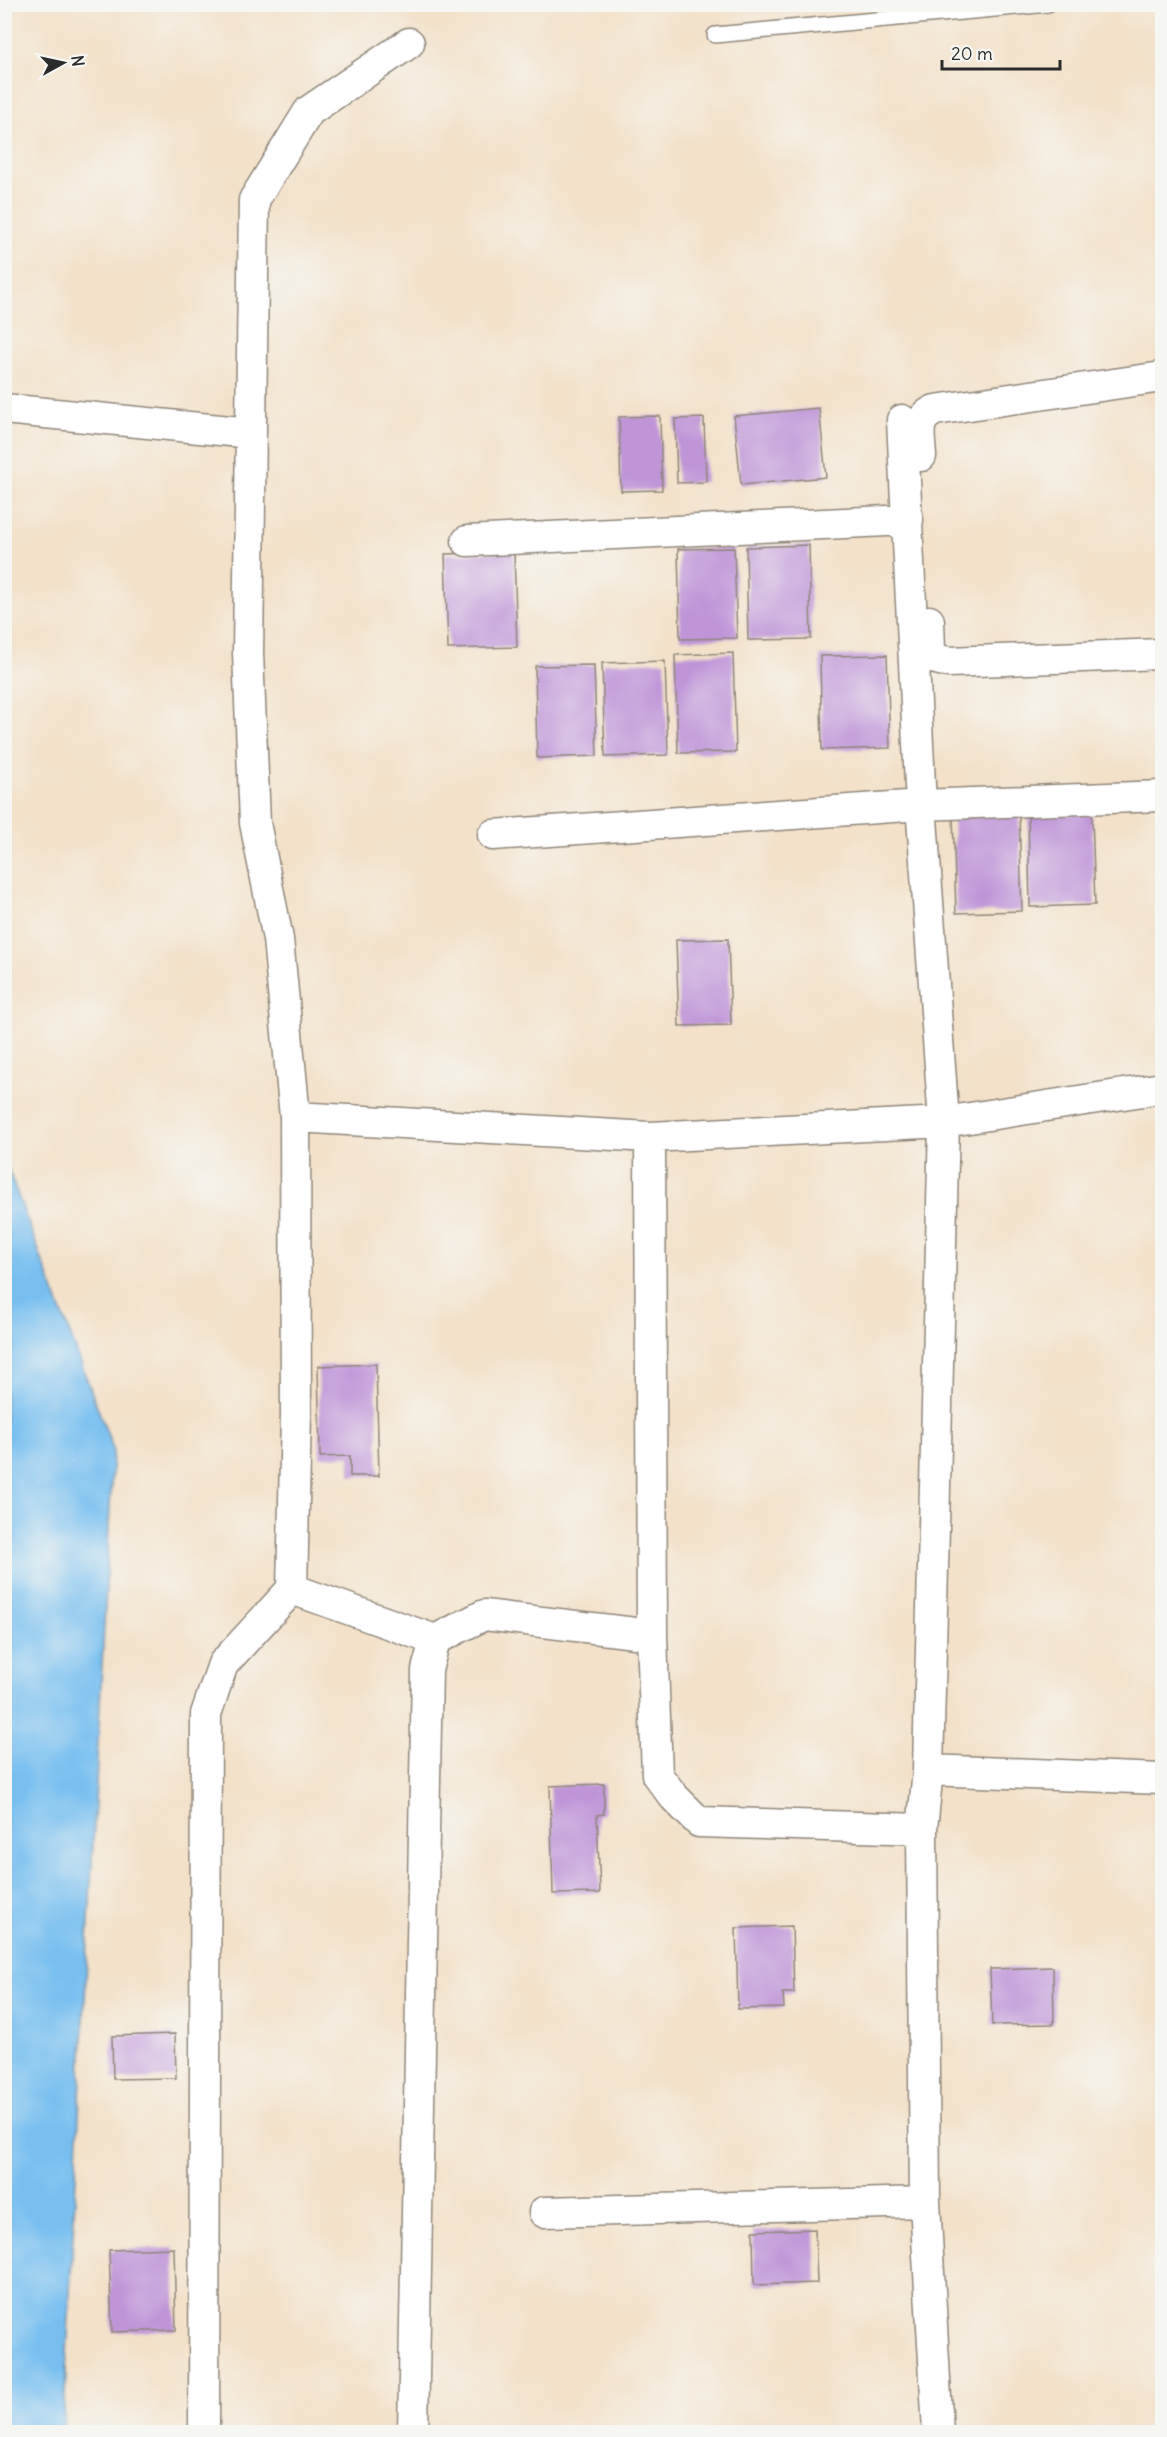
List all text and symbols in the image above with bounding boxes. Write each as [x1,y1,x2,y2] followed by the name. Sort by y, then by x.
[33,33,93,93] north arrow
[942,33,1060,71] scale bar
[951,42,993,65] text: 20 m
[67,54,89,68] text: N

